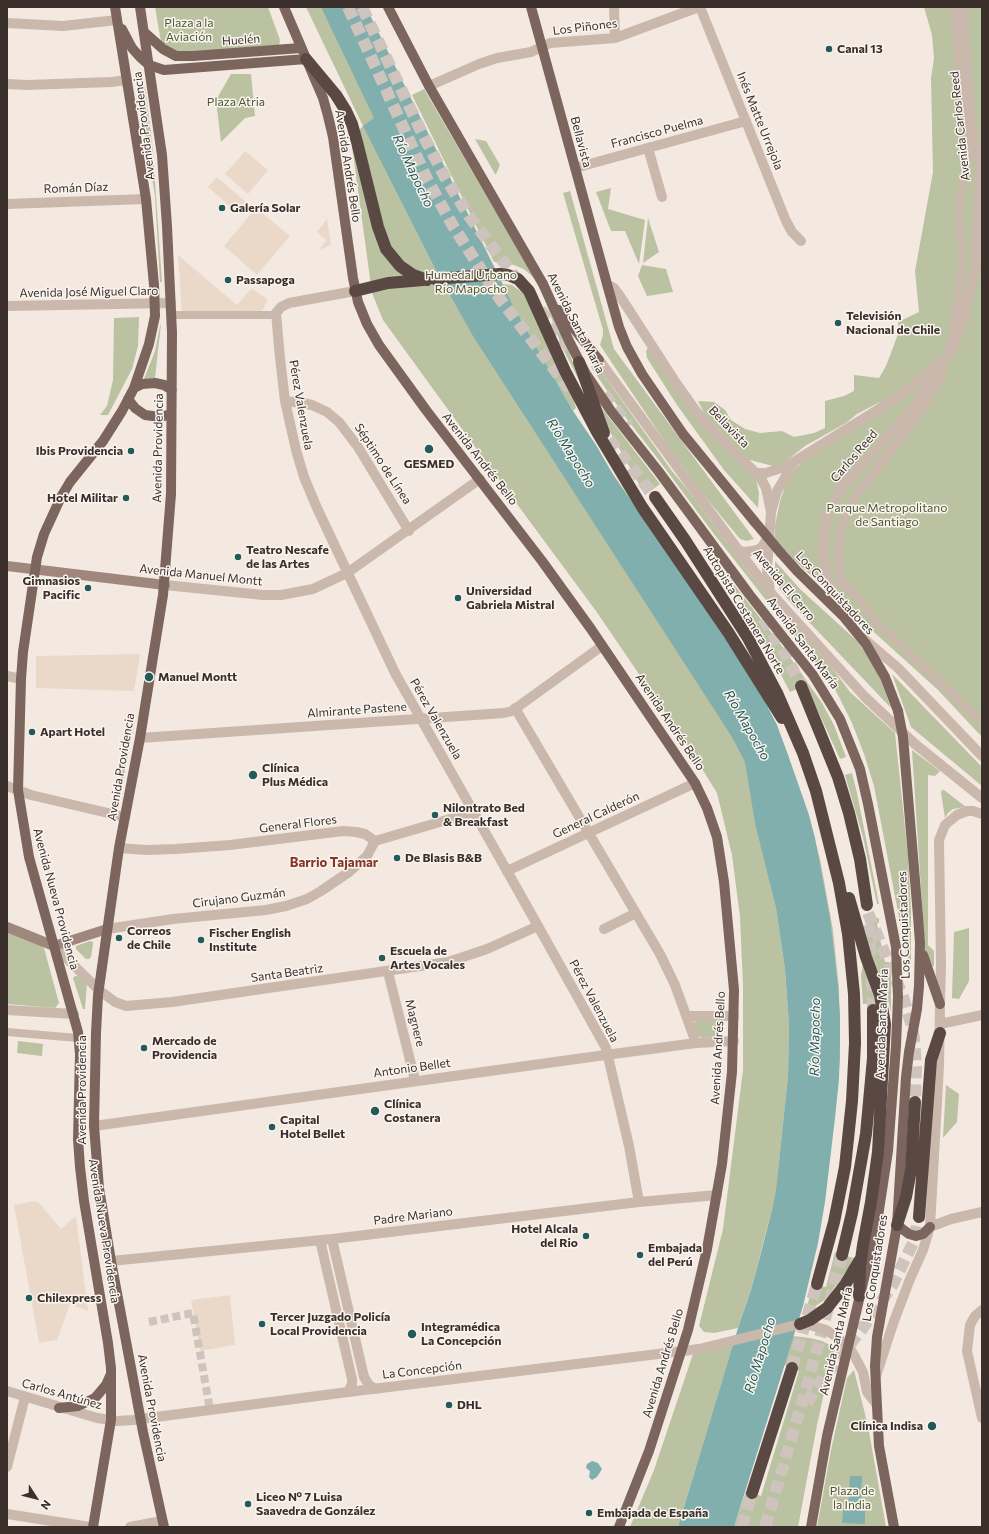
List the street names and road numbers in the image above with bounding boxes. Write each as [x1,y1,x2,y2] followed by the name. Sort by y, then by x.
[552,16,618,38] street label: Los Piñones
[221,31,261,49] street label: Huelén
[734,70,786,172] street label: Inés Matte Urrejola
[130,71,158,181] street label: Avenida Providencia
[947,71,973,181] street label: Avenida Carlos Reed
[332,109,364,223] street label: Avenida Andrés Bello
[609,113,705,151] street label: Francisco Puelma
[567,115,595,169] street label: Bellavista
[43,180,109,196] street label: Román Díaz
[544,270,608,376] street label: Avenida Santa María
[19,284,159,300] street label: Avenida José Miguel Claro
[286,359,316,451] street label: Pérez Valenzuela
[150,393,166,503] street label: Avenida Providencia
[706,403,752,451] street label: Bellavista
[439,410,521,508] street label: Avenida Andrés Bello
[352,421,414,507] street label: Séptimo de Línea
[827,427,881,485] street label: Carlos Reed
[700,544,788,676] street label: Autopista Costanera Norte
[750,546,818,624] street label: Avenida El Cerro
[793,549,877,637] street label: Los Conquistadores
[139,561,263,589] street label: Avenida Manuel Montt
[764,594,842,692] street label: Avenida Santa María
[632,671,708,773] street label: Avenida Andrés Bello
[407,676,465,762] street label: Pérez Valenzuela
[307,699,407,721] street label: Almirante Pastene
[104,712,138,822] street label: Avenida Providencia
[550,789,642,841] street label: General Calderón
[258,812,338,836] street label: General Flores
[30,827,82,971] street label: Avenida Nueva Providencia
[895,871,913,979] street label: Los Conquistadores
[192,885,286,911] street label: Cirujano Guzmán
[566,957,622,1045] street label: Pérez Valenzuela
[250,961,324,985] street label: Santa Beatriz
[873,968,891,1080] street label: Avenida Santa María
[708,991,728,1105] street label: Avenida Andrés Bello
[402,998,428,1048] street label: Magnere
[75,1035,89,1145] street label: Avenida Providencia
[372,1055,452,1081] street label: Antonio Bellet
[85,1158,123,1304] street label: Avenida Nueva Providencia
[373,1204,453,1228] street label: Padre Mariano
[859,1214,891,1322] street label: Los Conquistadores
[816,1285,856,1397] street label: Avenida Santa María
[639,1307,687,1419] street label: Avenida Andrés Bello
[135,1353,169,1463] street label: Avenida Providencia
[381,1358,463,1382] street label: La Concepción
[20,1376,104,1412] street label: Carlos Antúnez

